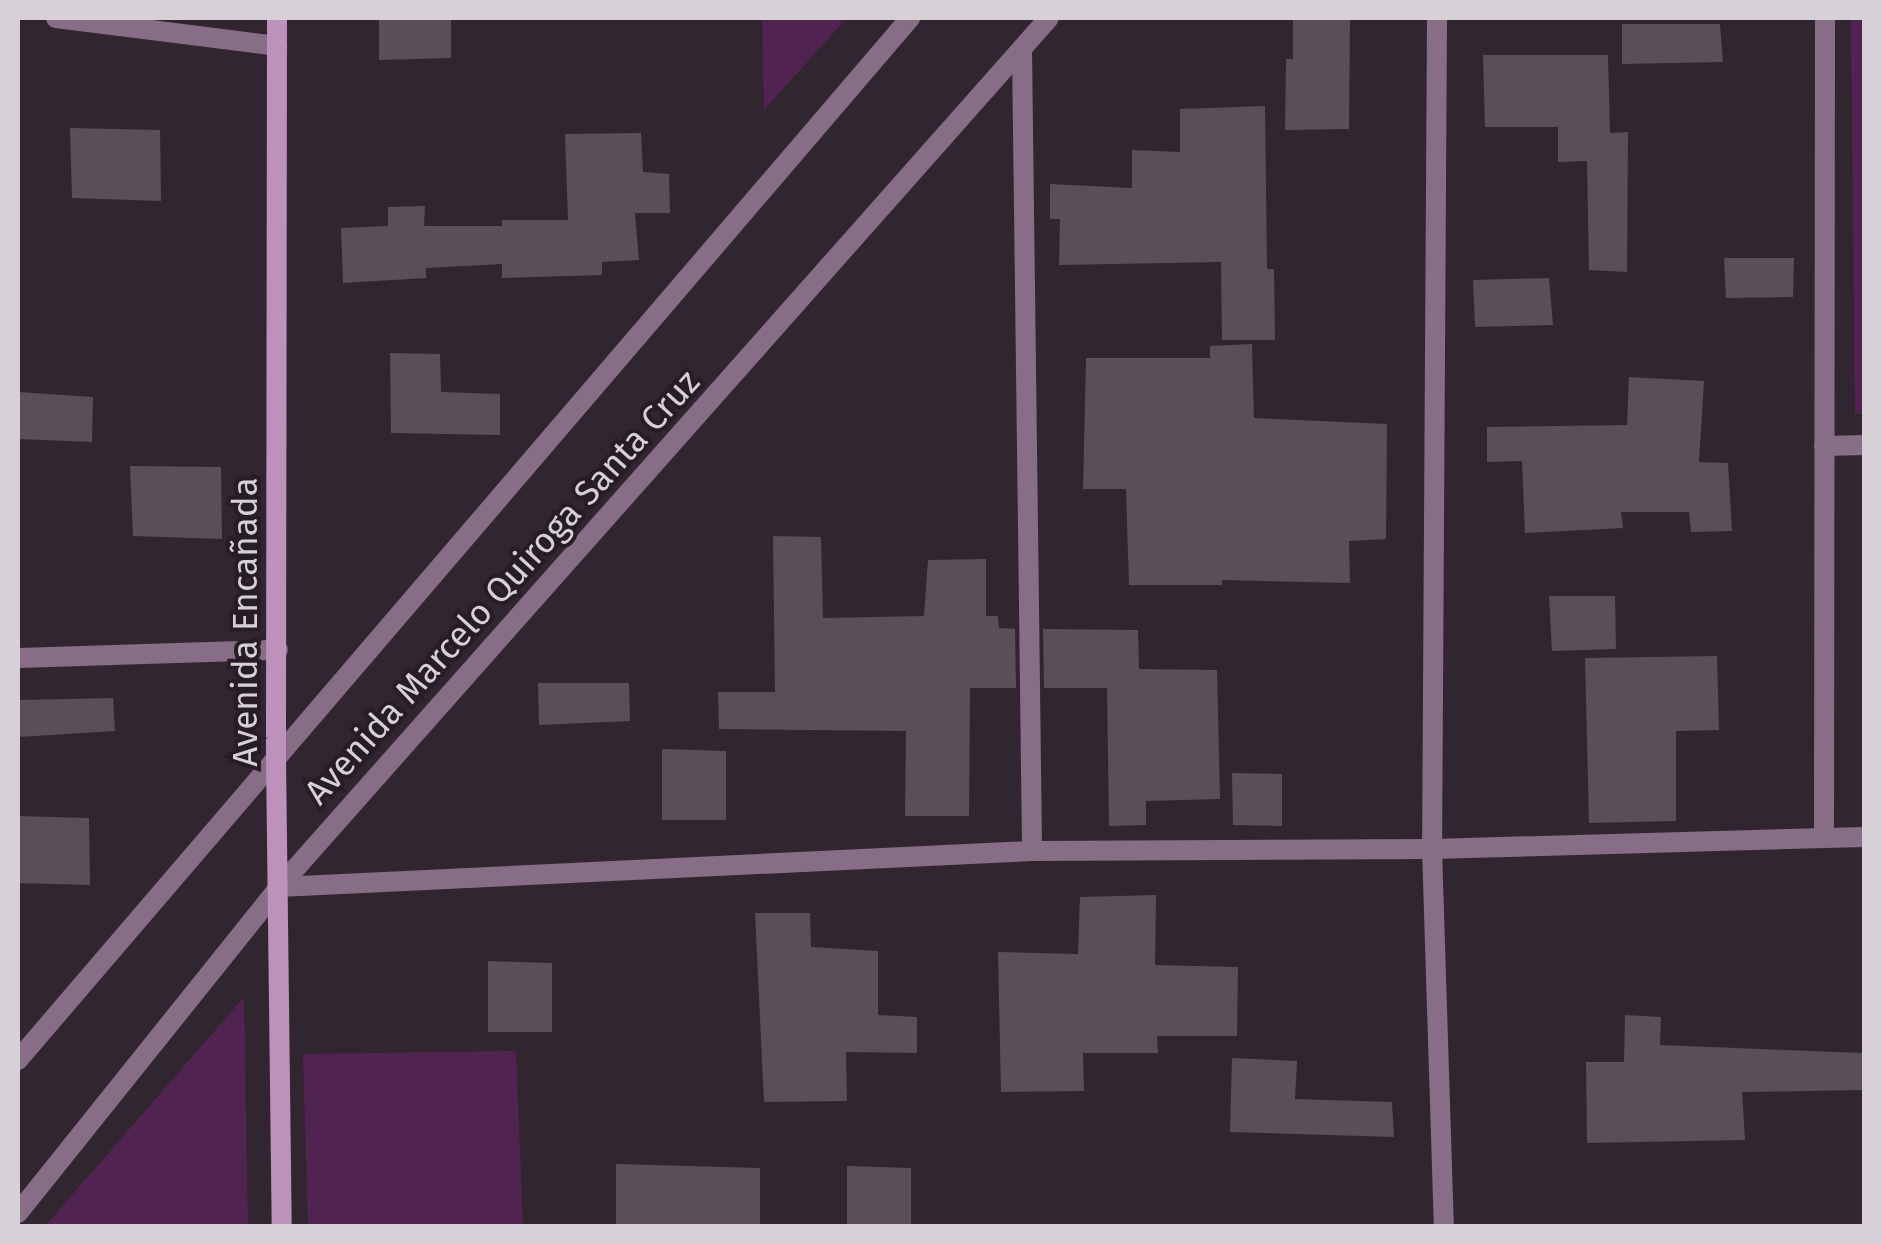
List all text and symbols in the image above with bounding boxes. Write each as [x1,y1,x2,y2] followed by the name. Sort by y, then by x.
[296,361,708,813] street label: Avenida Marcelo Quiroga Santa Cruz
[224,477,266,767] street label: Avenida Encañada

